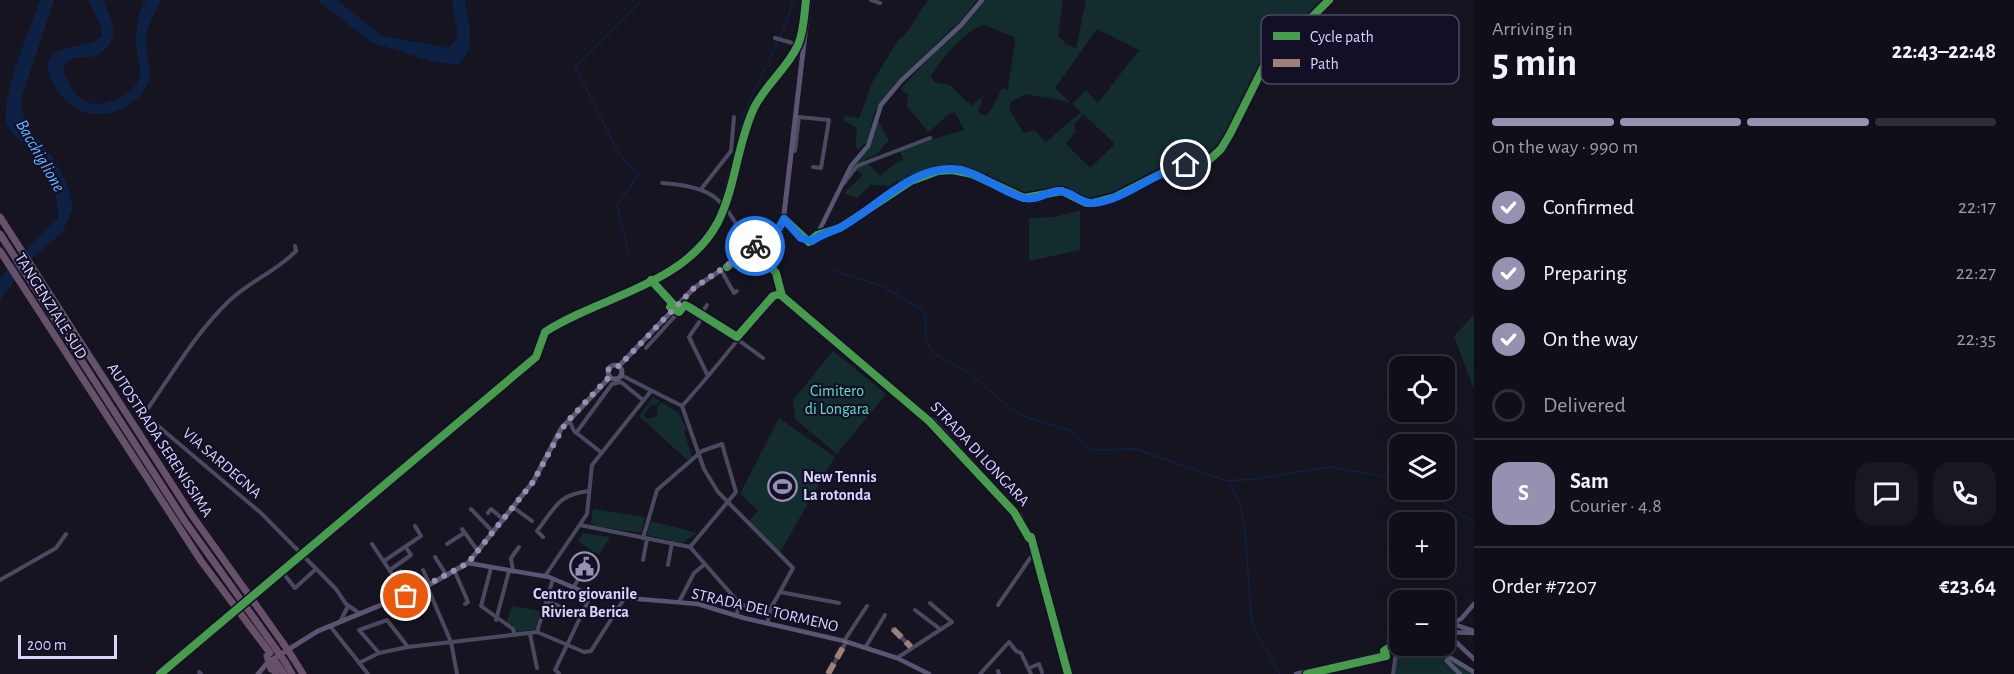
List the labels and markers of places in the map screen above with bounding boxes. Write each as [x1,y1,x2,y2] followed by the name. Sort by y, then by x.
[1160,139,1211,190] pin
[803,469,877,503] place label: New Tennis La rotonda
[766,470,798,502] sports icon: New Tennis La rotonda
[569,550,601,582] public building icon: Centro giovanile Riviera Berica
[380,570,431,621] pin
[533,586,638,620] place label: Centro giovanile Riviera Berica

